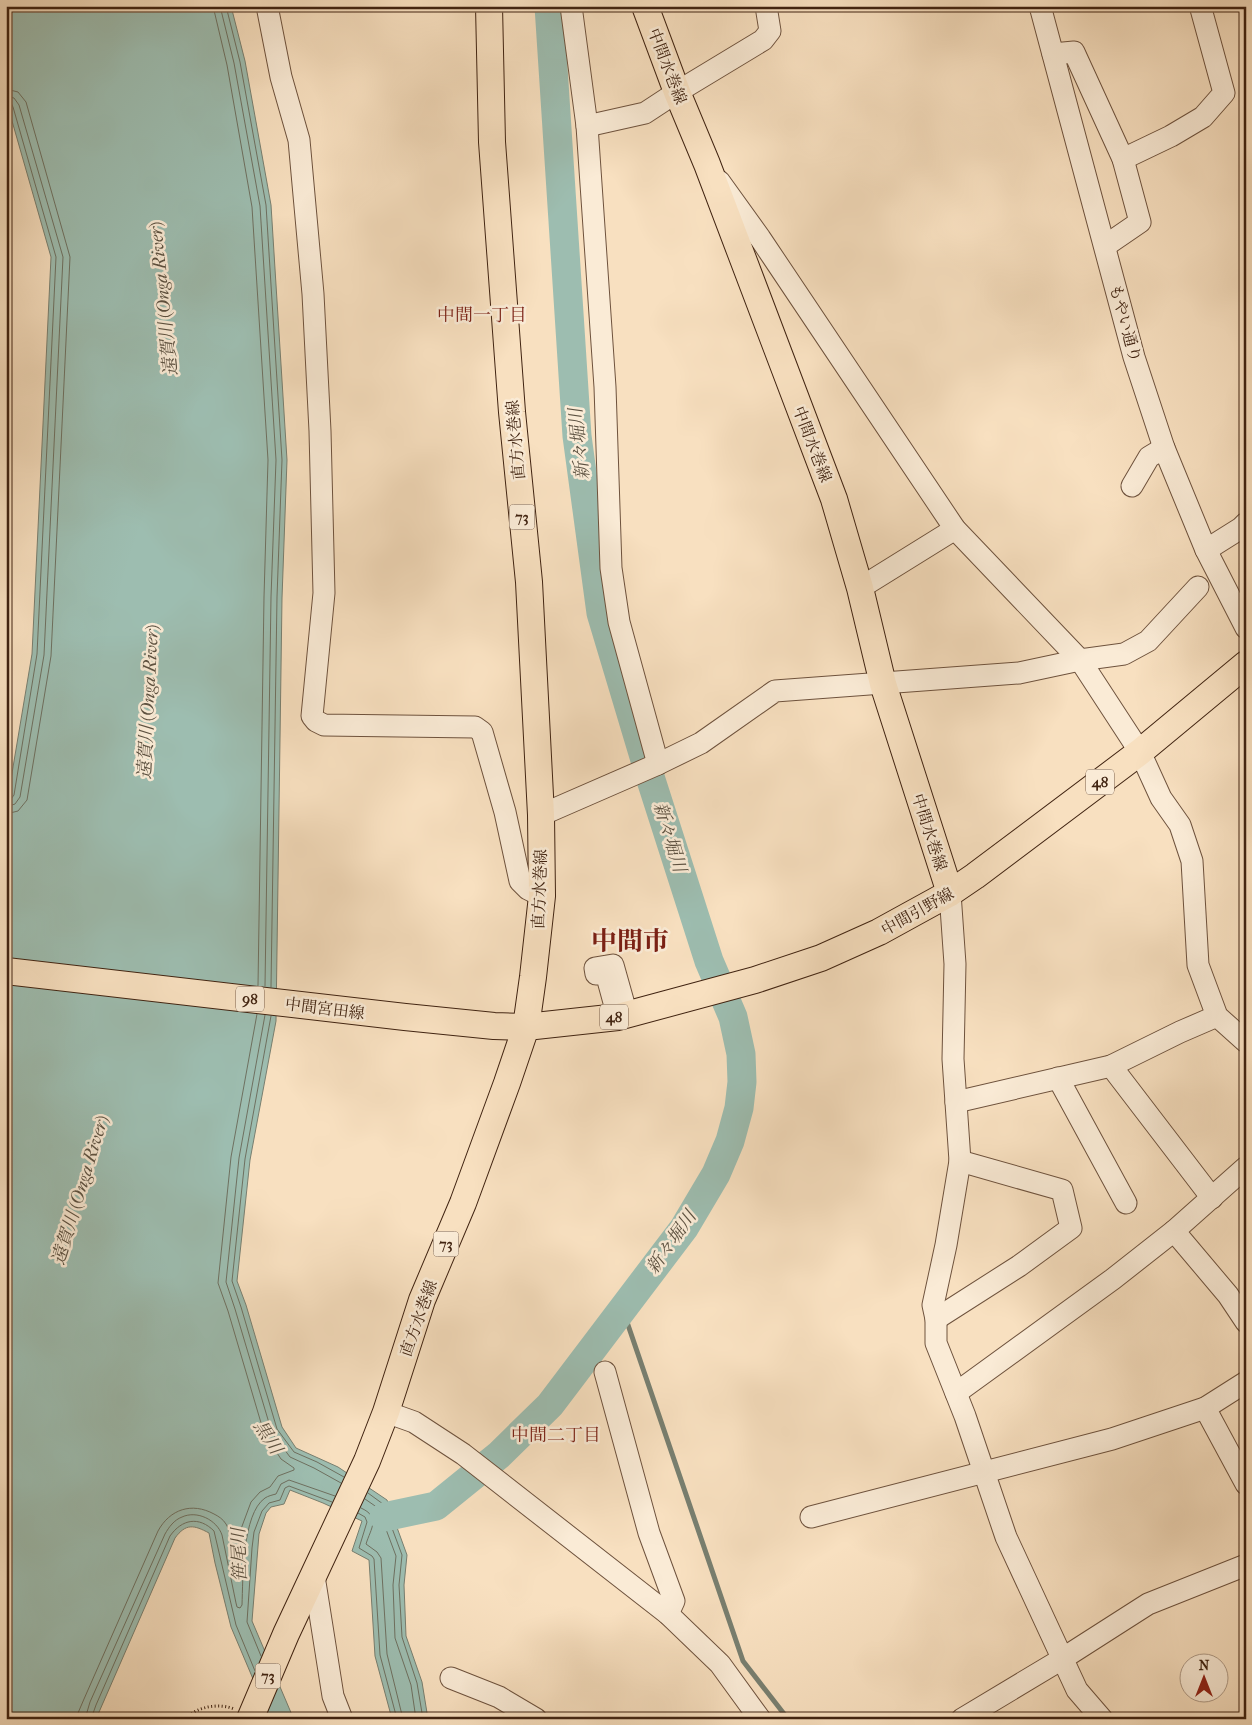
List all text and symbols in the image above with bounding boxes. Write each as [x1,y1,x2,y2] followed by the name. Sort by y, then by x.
[644,25,691,107] street label: 中間水巻線
[145,221,182,377] water label: 遠賀川 (Onga River)
[1106,282,1145,364] street label: もやい通り
[437,305,527,326] district label: 中間一丁目
[503,399,528,481] street label: 直方水巻線
[789,403,836,485] street label: 中間水巻線
[565,405,594,481] water label: 新々堀川
[510,504,534,530] road number: 73
[134,624,163,780] water label: 遠賀川 (Onga River)
[1086,770,1114,794] road number: 48
[908,791,951,873] street label: 中間水巻線
[649,800,691,877] water label: 新々堀川
[529,849,550,929] street label: 直方水巻線
[878,884,957,939] street label: 中間引野線
[591,926,669,957] district label: 中間市
[236,986,264,1012] road number: 98
[284,994,366,1023] street label: 中間宮田線
[600,1004,628,1030] road number: 48
[48,1113,113,1267] water label: 遠賀川 (Onga River)
[642,1205,702,1278] water label: 新々堀川
[434,1232,458,1256] road number: 73
[396,1277,441,1359] street label: 直方水巻線
[249,1416,287,1460] water label: 黒川
[511,1425,601,1446] district label: 中間二丁目
[228,1526,251,1582] water label: 笹尾川
[1180,1652,1230,1702] north arrow
[1199,1657,1210,1674] text: N
[256,1664,280,1688] road number: 73

